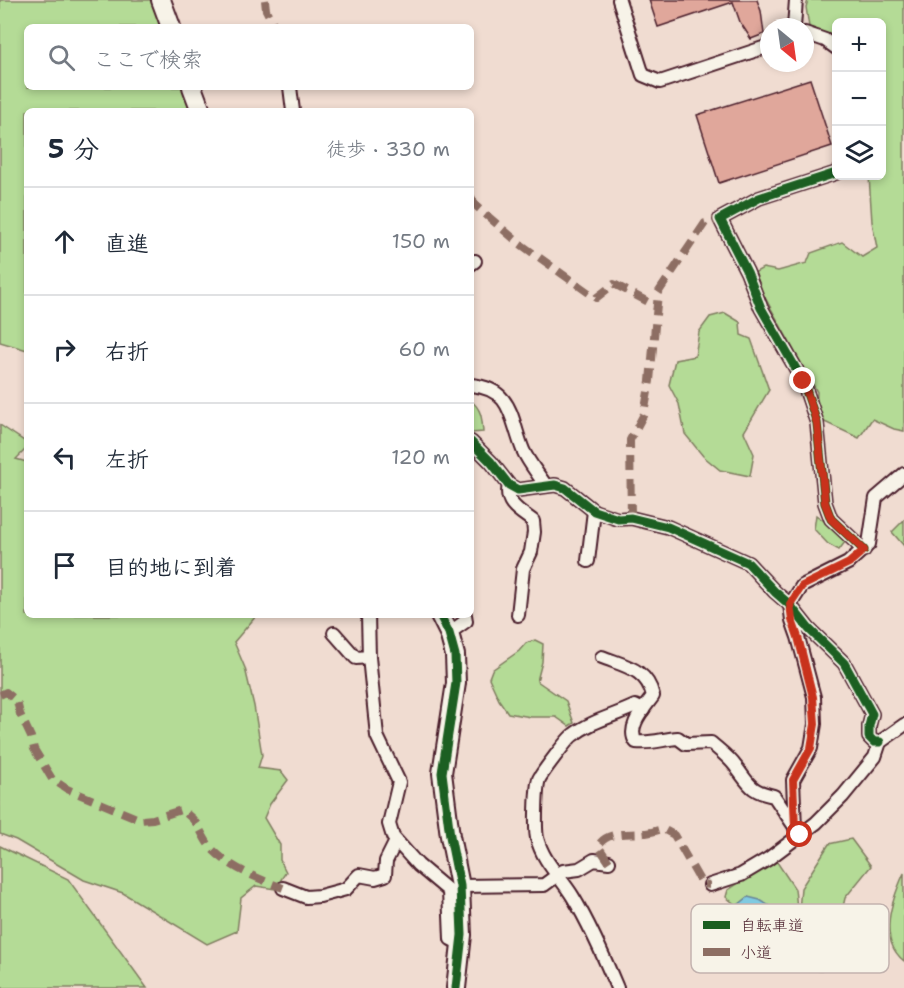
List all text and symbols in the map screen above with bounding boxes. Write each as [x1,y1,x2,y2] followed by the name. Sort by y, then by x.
[760,18,814,72] north arrow
[832,18,886,180] map controls
[832,18,886,72] button: +
[24,24,474,90] search box
[45,41,78,74] icon: search
[93,45,203,74] text: ここで検索
[832,72,886,126] button: −
[832,126,886,180] button: layers
[48,131,99,166] text: 5 分
[326,136,450,162] text: 徒歩 · 330 m
[48,225,81,258] icon: ahead
[392,228,450,254] text: 150 m
[105,229,149,258] text: 直進
[48,333,81,366] icon: right
[398,336,450,362] text: 60 m
[105,337,149,366] text: 右折
[789,367,815,393] route end
[48,441,81,474] icon: left
[391,444,450,470] text: 120 m
[105,445,149,474] text: 左折
[48,549,81,582] icon: arrive
[105,553,237,582] text: 目的地に到着
[786,821,812,847] route start
[691,904,889,973] legend
[740,915,804,936] text: 自転車道
[740,942,772,963] text: 小道

